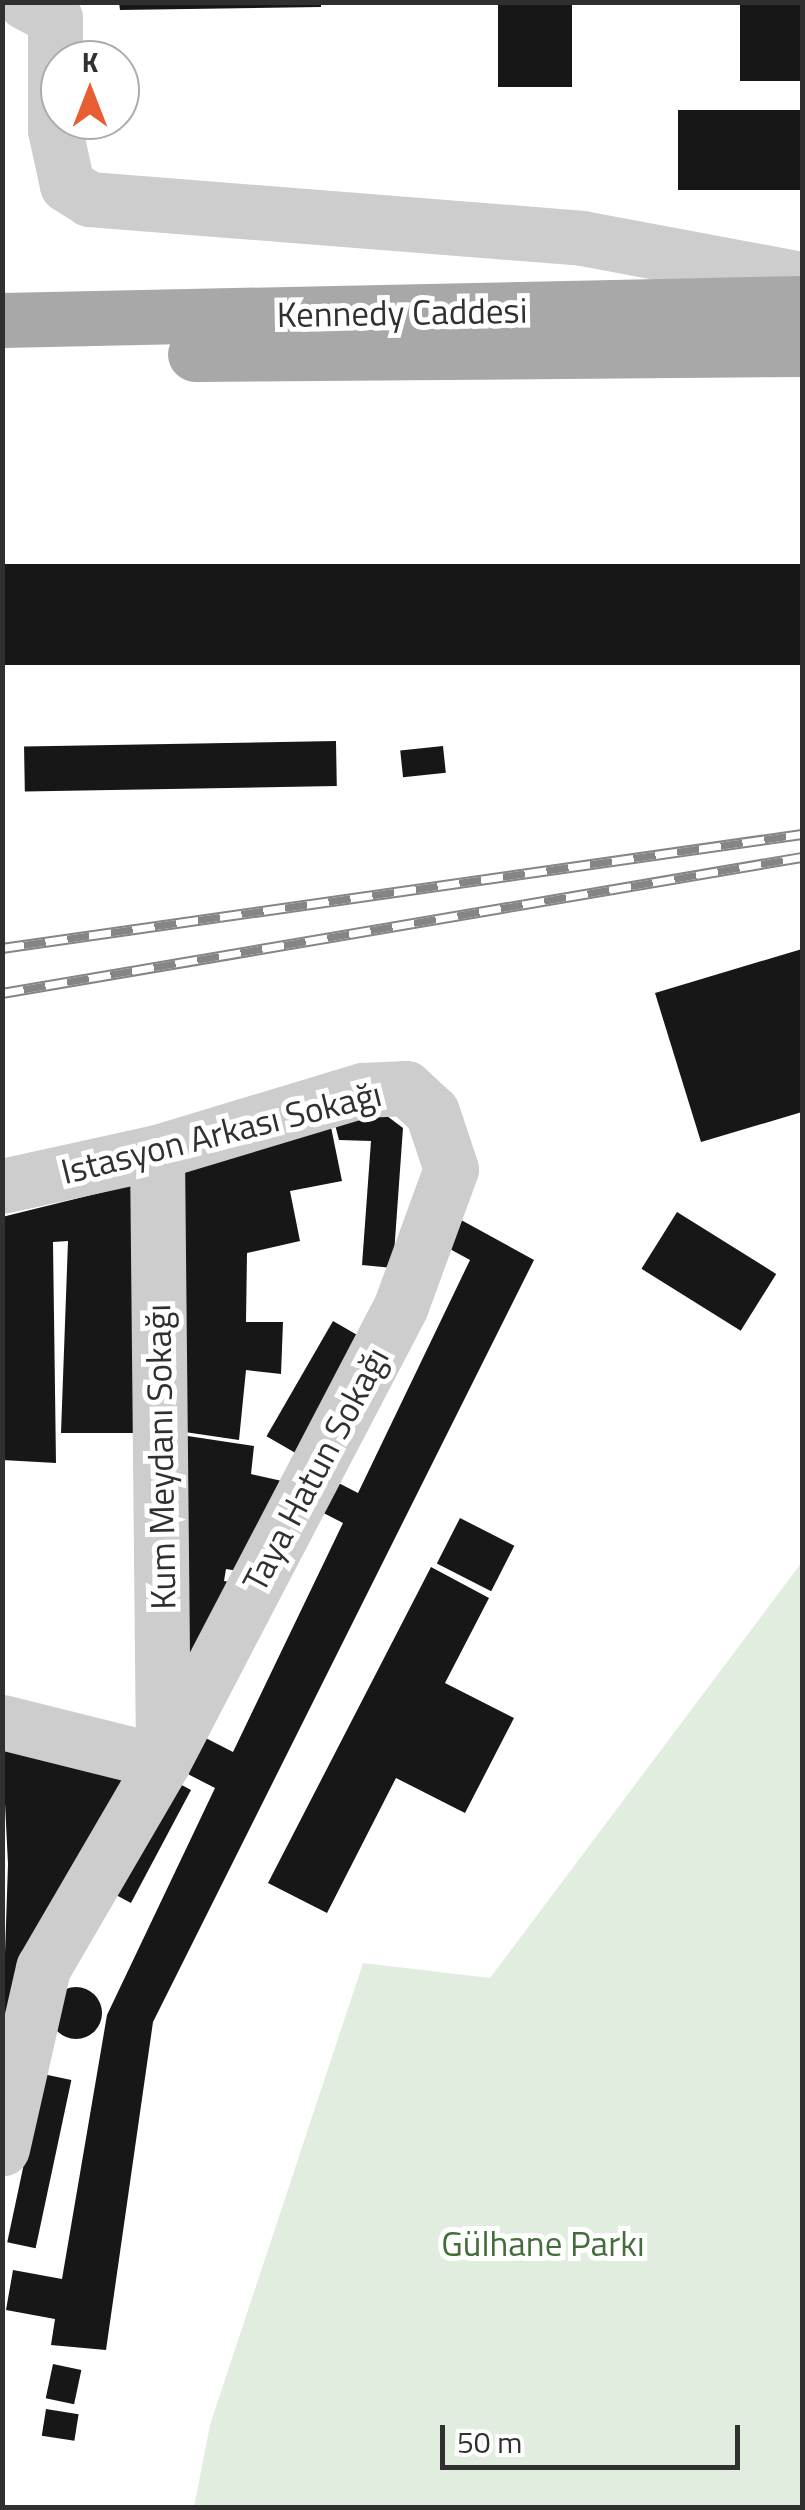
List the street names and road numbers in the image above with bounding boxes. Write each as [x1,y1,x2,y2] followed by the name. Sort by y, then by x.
[276,289,528,335] street label: Kennedy Caddesi
[57,1072,385,1192] street label: Istasyon Arkası Sokağı
[136,1304,184,1610] street label: Kum Meydanı Sokağı
[233,1340,397,1598] street label: Taya Hatun Sokağı

